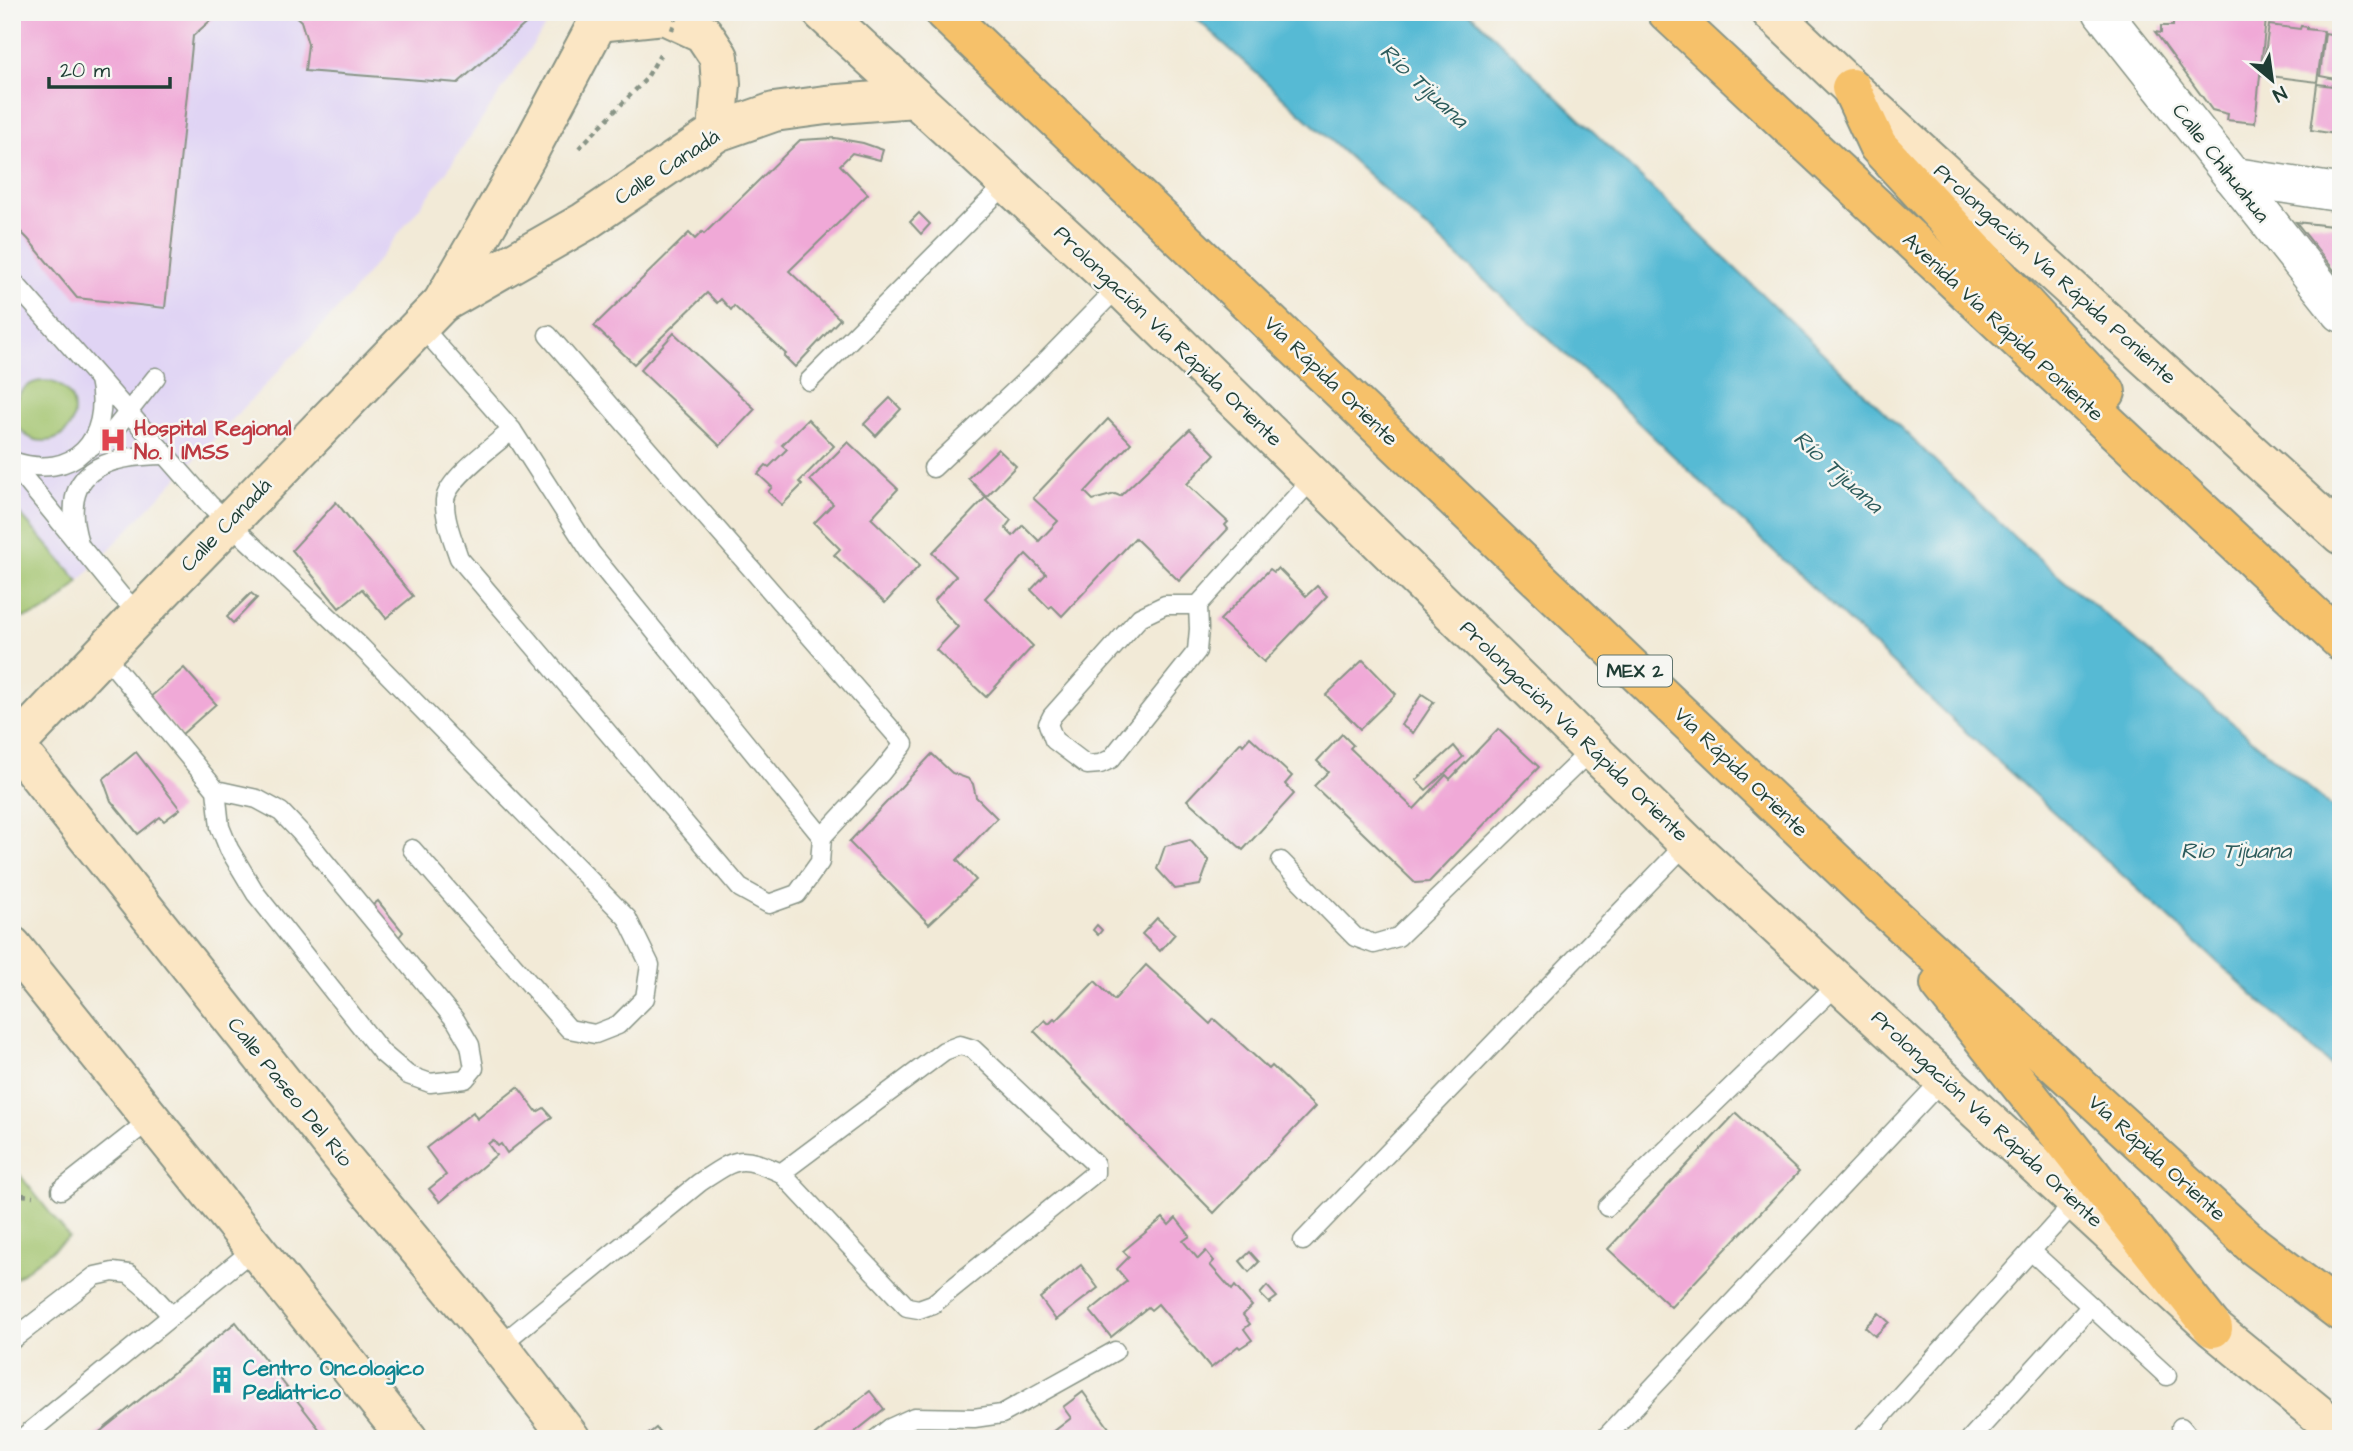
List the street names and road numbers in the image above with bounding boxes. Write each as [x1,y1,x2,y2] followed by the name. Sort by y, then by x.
[2165,97,2277,229] street label: Calle Chihuahua
[609,122,726,212] street label: Calle Canadá
[1926,157,2183,392] street label: Prolongación Vía Rápida Poniente
[1046,219,1289,455] street label: Prolongación Vía Rápida Oriente
[1895,226,2110,429] street label: Avenida Vía Rápida Poniente
[1257,309,1405,453] street label: Vía Rápida Oriente
[174,472,278,578] street label: Calle Canadá
[1452,614,1695,850] street label: Prolongación Vía Rápida Oriente
[1598,656,1672,686] road number: MEX 2
[1667,700,1815,844] street label: Vía Rápida Oriente
[1863,1004,2109,1236] street label: Prolongación Vía Rápida Oriente
[221,1011,360,1173] street label: Calle Paseo Del Río
[2081,1088,2232,1229] street label: Vía Rápida Oriente

